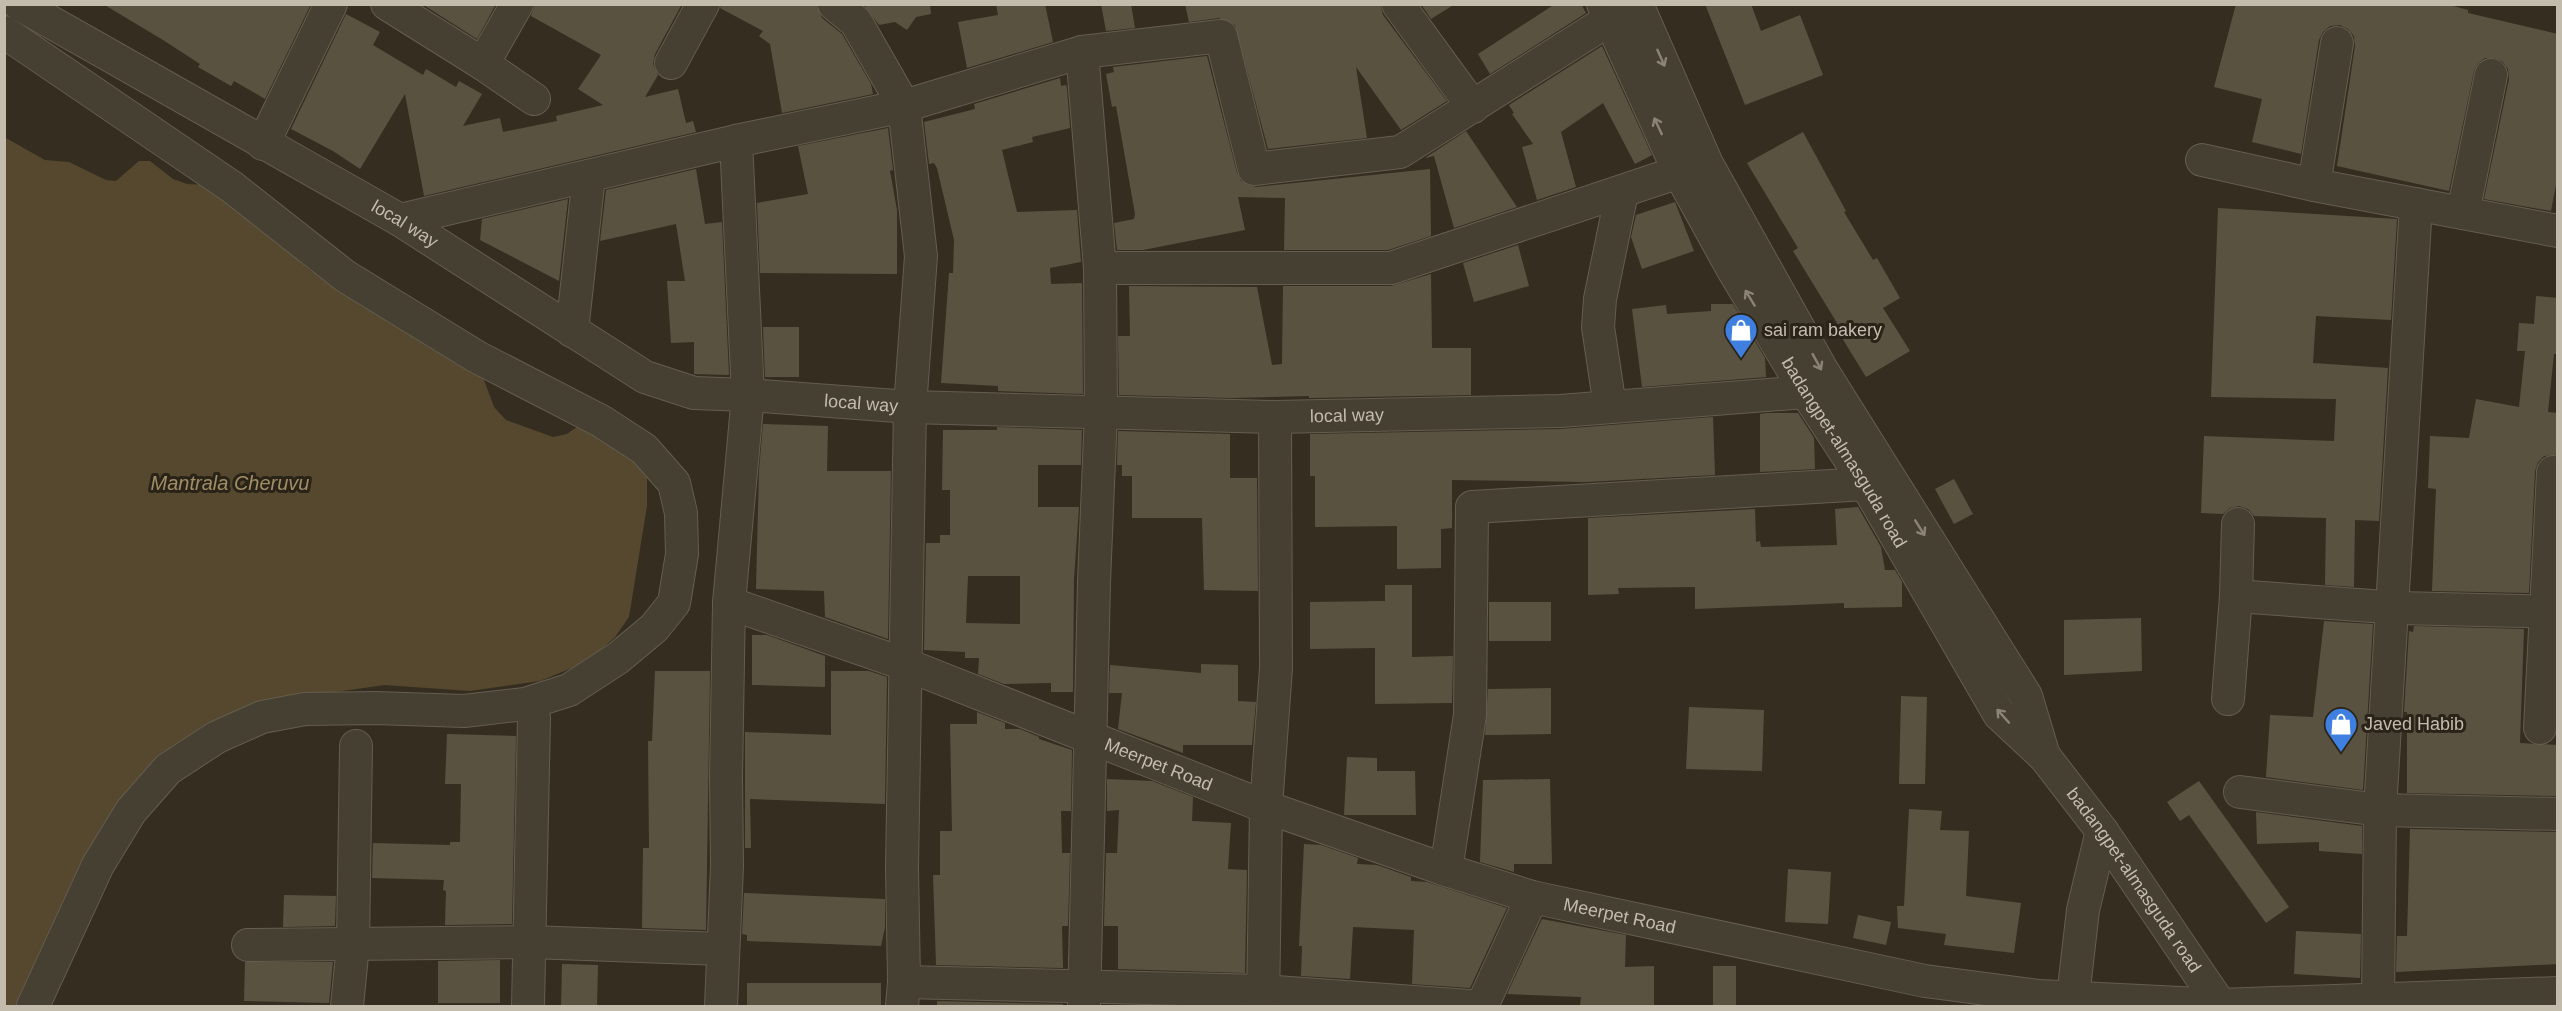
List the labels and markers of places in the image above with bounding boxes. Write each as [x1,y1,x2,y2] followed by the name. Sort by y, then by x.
[1723,312,1759,359] shop icon: sai ram bakery
[1764,320,1882,340] place label: sai ram bakery
[2323,706,2359,753] shop icon: Javed Habib
[2364,714,2464,734] place label: Javed Habib

